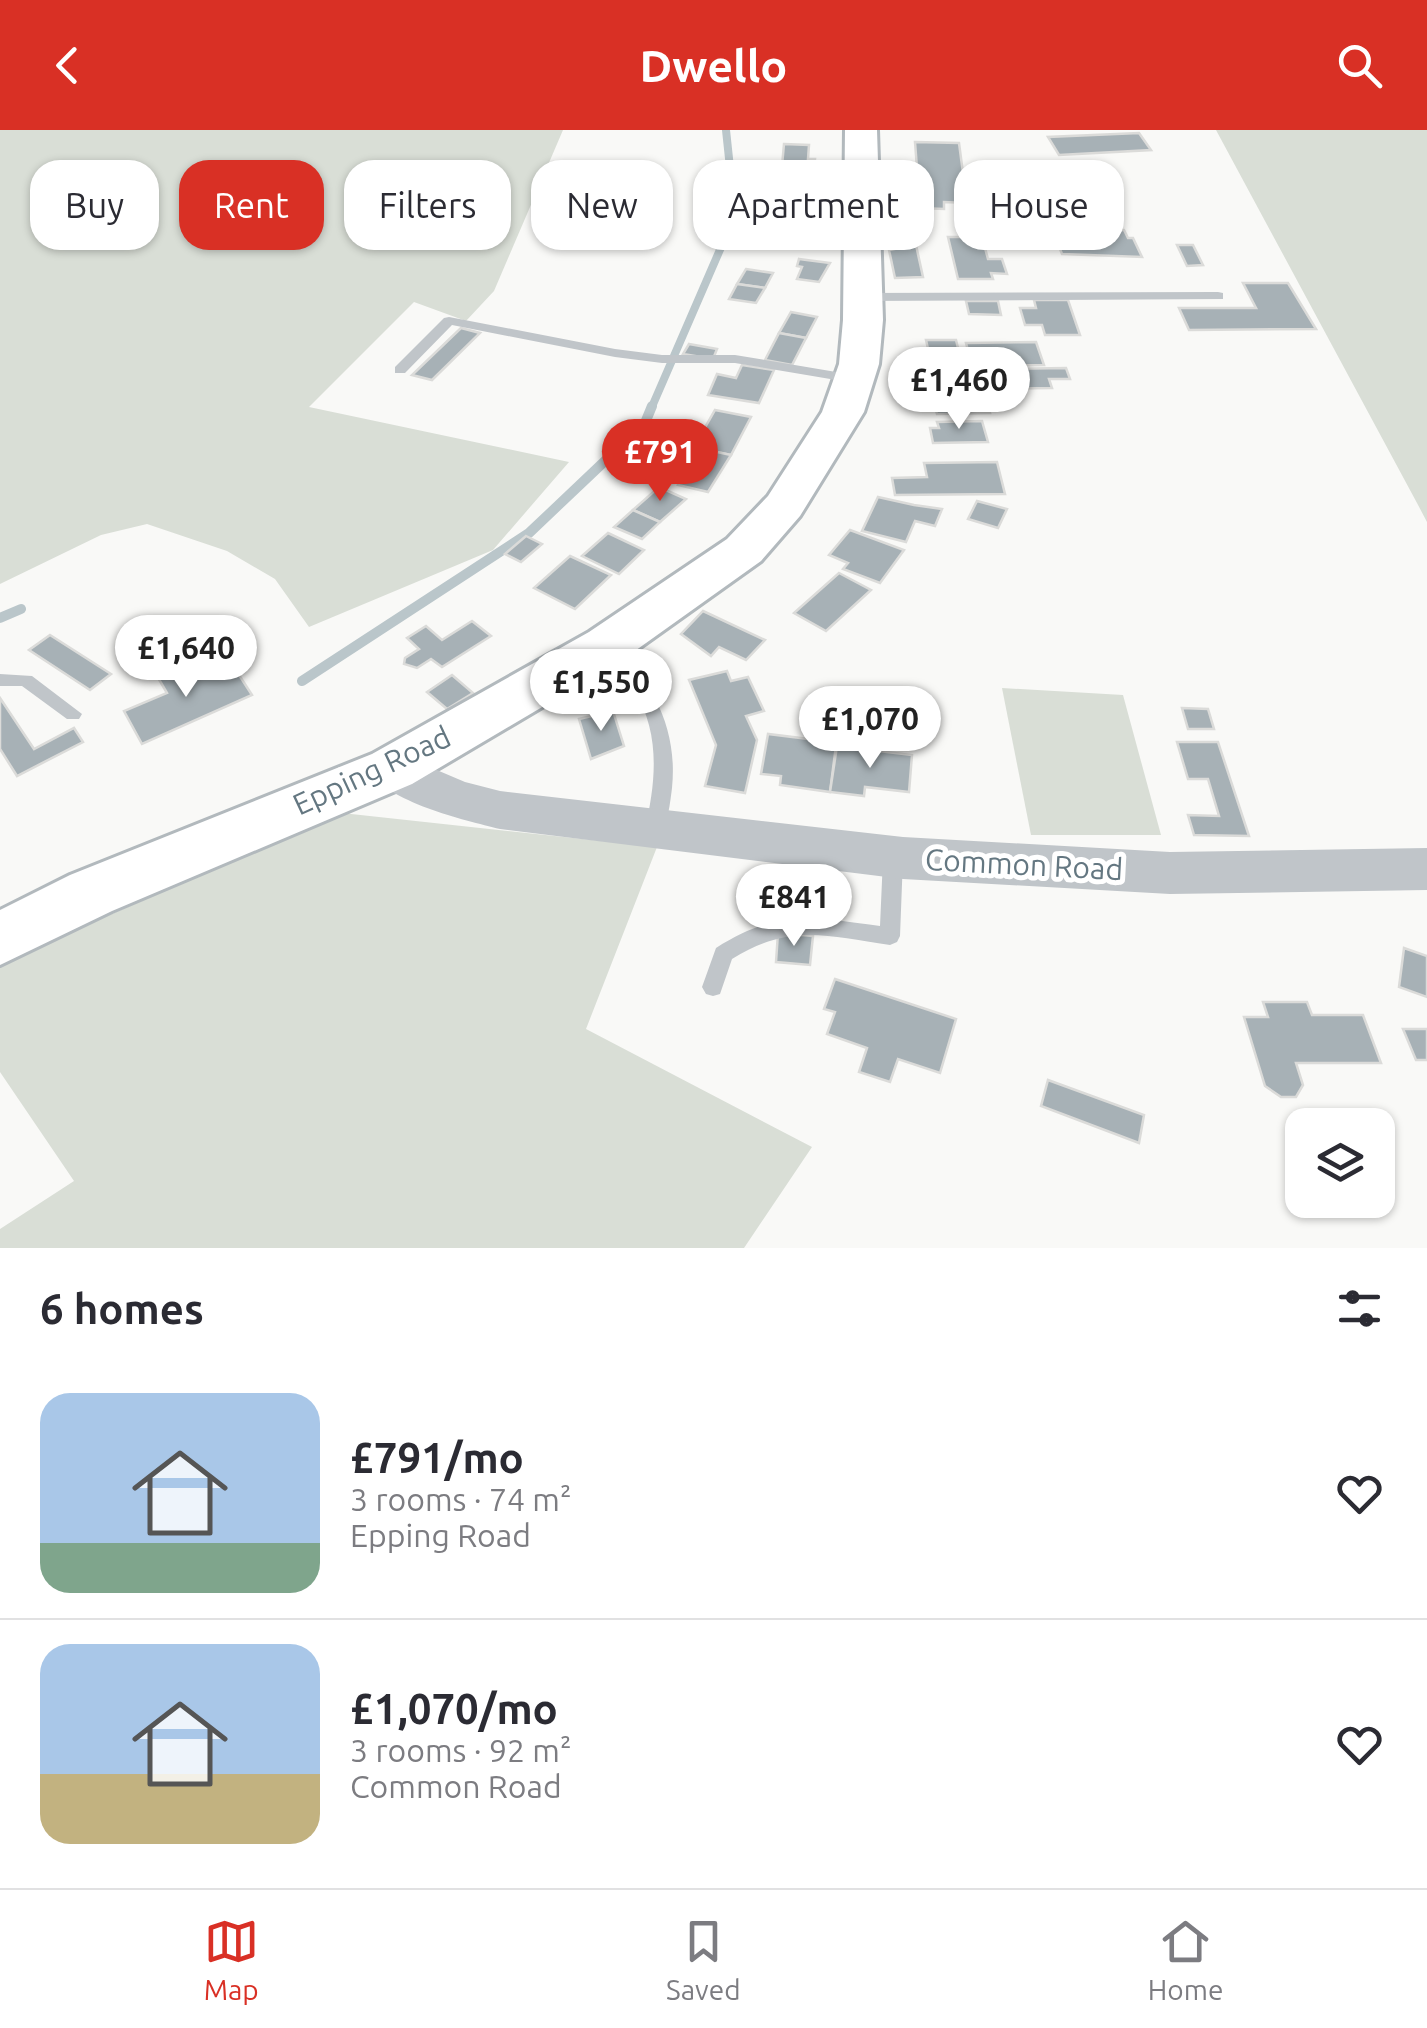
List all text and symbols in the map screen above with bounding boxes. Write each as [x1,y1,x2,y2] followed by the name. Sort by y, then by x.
[40,38,95,93] icon: back
[1332,38,1387,93] icon: search
[640,40,787,91] text: Dwello
[30,160,159,250] chip: Buy
[179,160,324,250] chip: Rent
[344,160,511,250] chip: Filters
[531,160,673,250] chip: New
[693,160,934,250] chip: Apartment
[954,160,1124,250] chip: House
[878,347,1040,432] pin: £1,460
[910,361,1008,397] text: £1,460
[601,419,719,504] pin: £791
[624,433,696,469] text: £791
[105,615,267,700] pin: £1,640
[137,629,235,665] text: £1,640
[520,649,682,734] pin: £1,550
[552,663,650,699] text: £1,550
[789,686,951,771] pin: £1,070
[821,700,919,736] text: £1,070
[288,719,456,821] street label: Epping Road
[924,842,1124,886] street label: Common Road
[735,864,853,949] pin: £841
[758,878,830,914] text: £841
[1285,1108,1395,1218] map controls
[1285,1108,1395,1218] button: layers
[1332,1281,1387,1336] icon: filters
[40,1285,204,1332] text: 6 homes
[120,1433,240,1553] icon: home
[350,1434,524,1481] text: £791/mo
[1332,1466,1387,1521] icon: heart
[350,1481,571,1517] text: 3 rooms · 74 m²
[350,1517,531,1553] text: Epping Road
[120,1684,240,1804] icon: home
[350,1685,558,1732] text: £1,070/mo
[1332,1717,1387,1772] icon: heart
[350,1732,571,1768] text: 3 rooms · 92 m²
[350,1768,562,1804] text: Common Road
[204,1914,259,2005] tab: Map
[666,1914,741,2005] tab: Saved
[1148,1914,1223,2005] tab: Home

